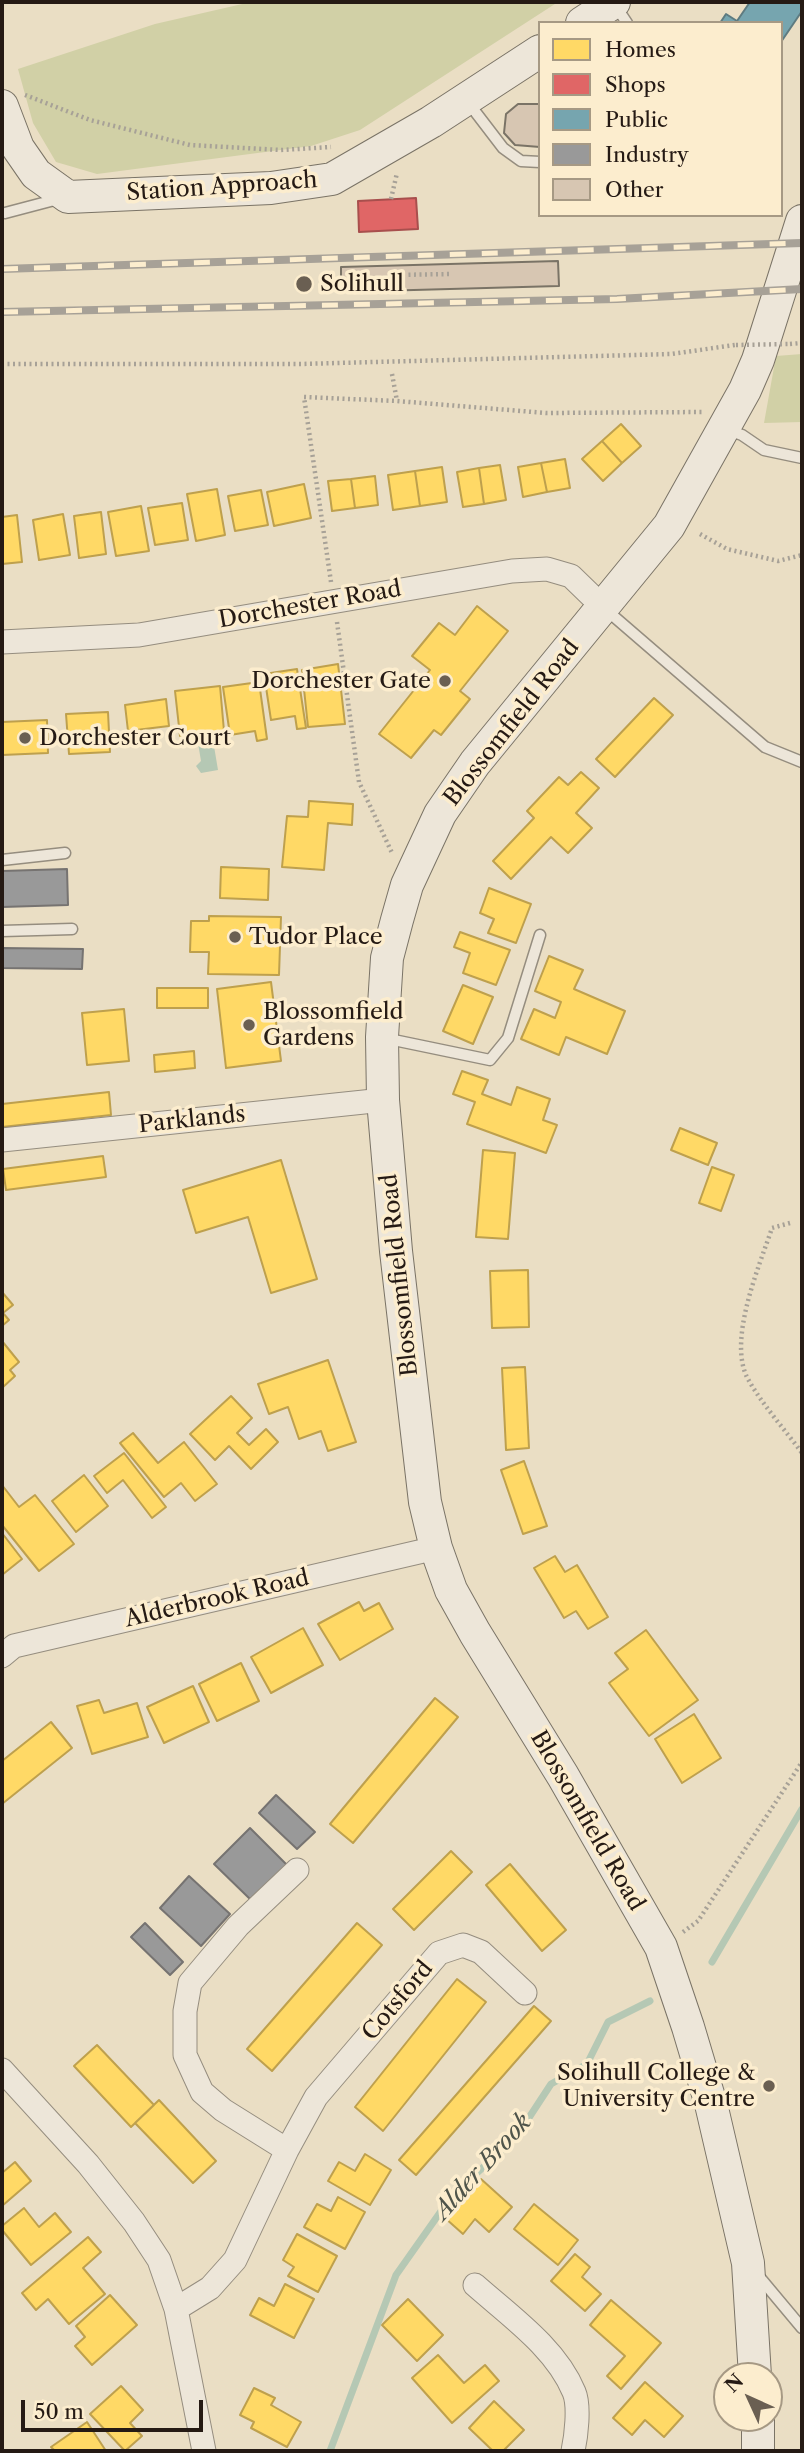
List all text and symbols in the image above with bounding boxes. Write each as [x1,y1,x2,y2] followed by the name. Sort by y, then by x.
[538,21,783,217] legend
[605,37,676,62] text: Homes
[605,72,666,97] text: Shops
[605,107,668,132] text: Public
[605,142,689,167] text: Industry
[126,167,318,207] street label: Station Approach
[605,177,664,202] text: Other
[320,270,404,298] place label: Solihull
[294,274,314,294] marker: Solihull
[216,575,404,635] street label: Dorchester Road
[438,634,586,812] street label: Blossomfield Road
[251,667,431,695] place label: Dorchester Gate
[437,673,453,689] marker: Dorchester Gate
[39,724,231,752] place label: Dorchester Court
[17,730,33,746] marker: Dorchester Court
[249,923,383,951] place label: Tudor Place
[227,929,243,945] marker: Tudor Place
[263,998,404,1052] place label: Blossomfield Gardens
[241,1017,257,1033] marker: Blossomfield Gardens
[137,1101,247,1139] street label: Parklands
[376,1172,424,1378] street label: Blossomfield Road
[122,1564,312,1634] street label: Alderbrook Road
[524,1726,650,1916] street label: Blossomfield Road
[357,1956,439,2046] street label: Cotsford
[557,2059,755,2113] place label: Solihull College & University Centre
[761,2078,777,2094] marker: Solihull College & University Centre
[428,2108,538,2226] water label: Alder Brook
[713,2362,783,2432] north arrow
[720,2369,748,2397] text: N
[24,2386,206,2430] scale bar
[34,2399,84,2424] text: 50 m

